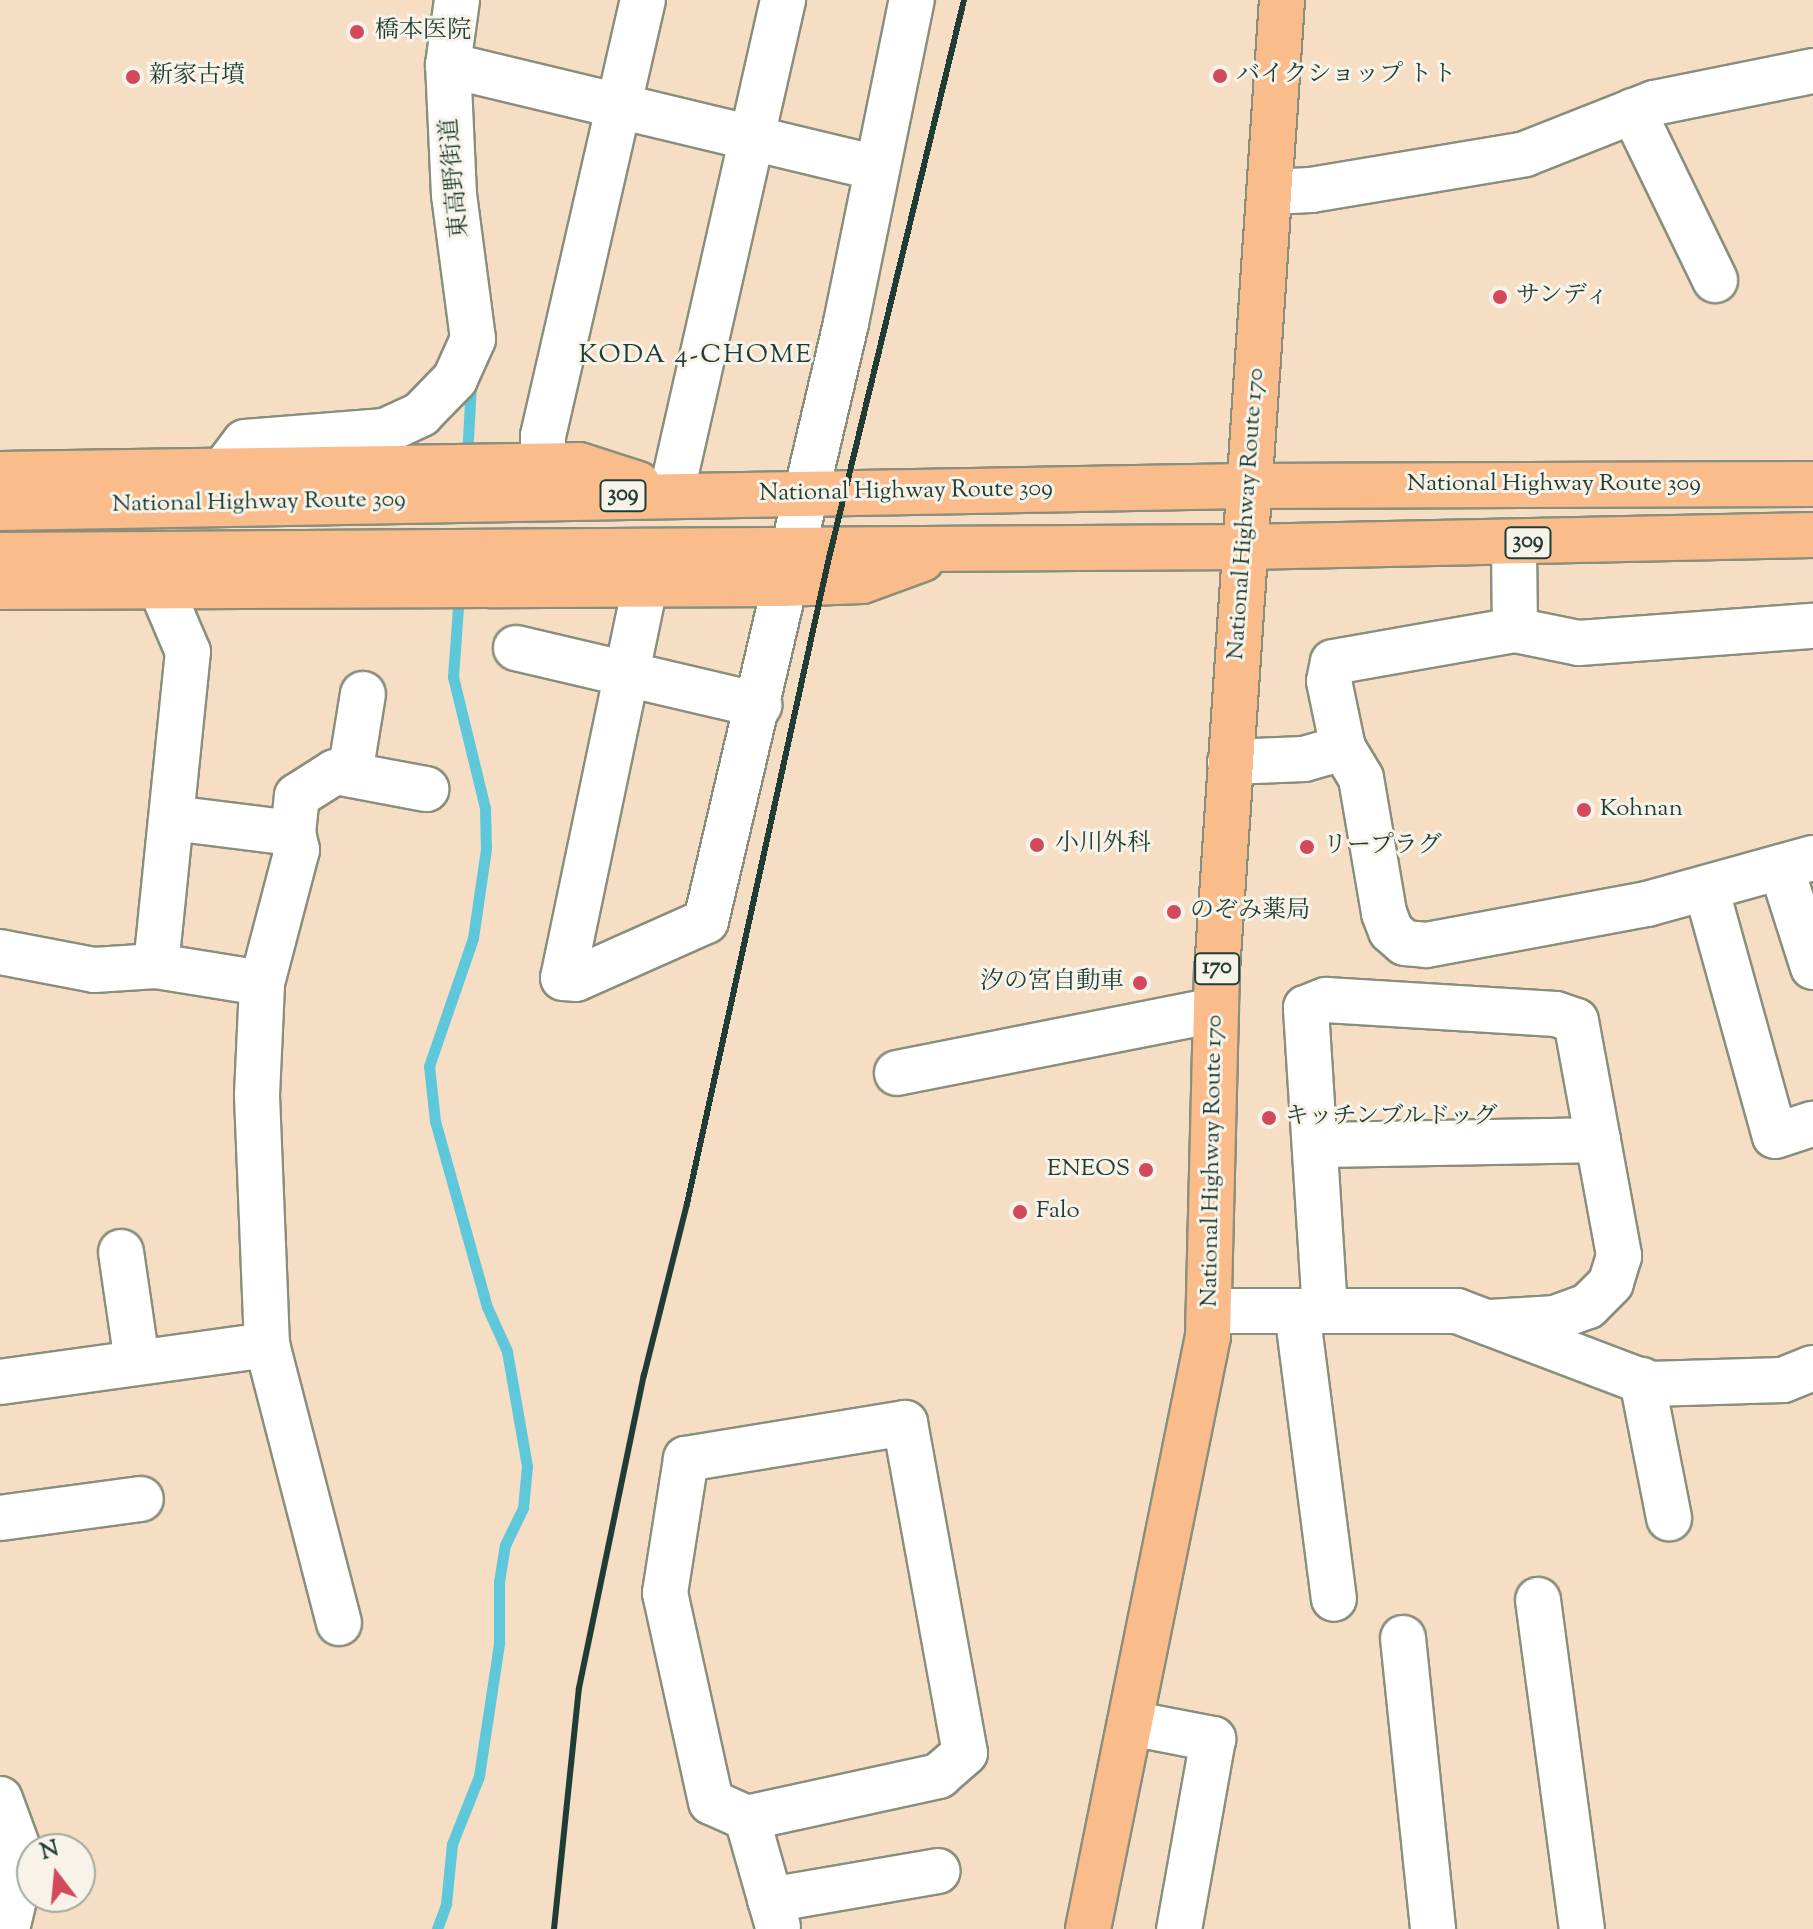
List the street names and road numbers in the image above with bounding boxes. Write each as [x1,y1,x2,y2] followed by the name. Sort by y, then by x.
[436,117,476,239] street label: 東高野街道
[1222,367,1272,661] street label: National Highway Route 170
[1407,471,1701,499] street label: National Highway Route 309
[759,475,1053,509] street label: National Highway Route 309
[599,478,647,514] road number: 309
[112,486,406,520] street label: National Highway Route 309
[1504,525,1552,561] road number: 309
[1193,951,1241,987] road number: 170
[1196,1015,1230,1307] street label: National Highway Route 170

